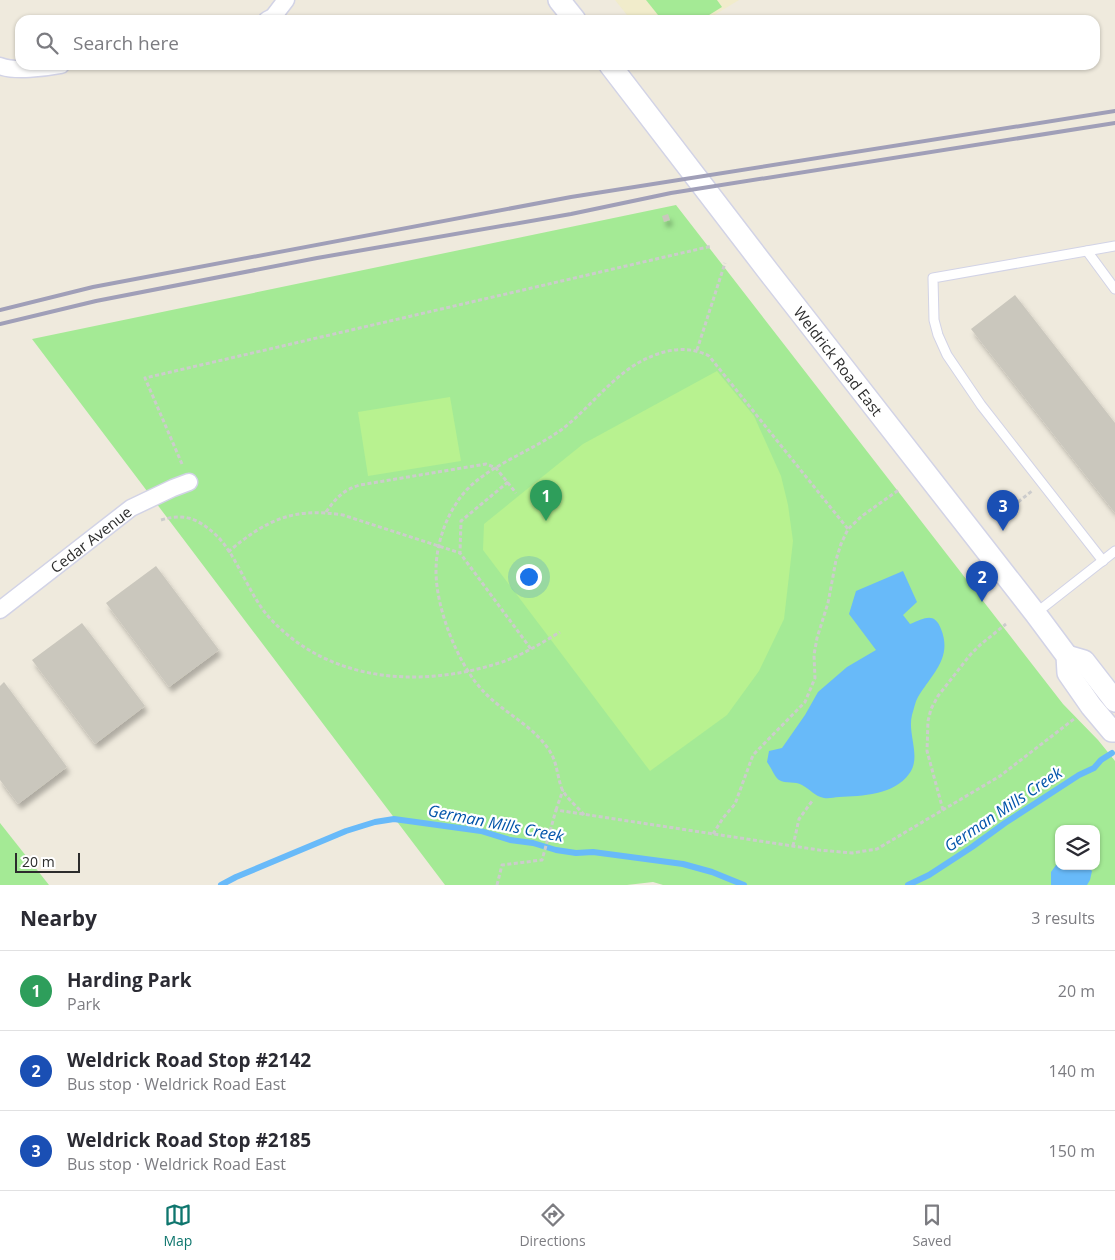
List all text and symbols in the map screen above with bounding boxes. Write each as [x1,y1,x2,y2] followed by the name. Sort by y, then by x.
[15,15,1100,70] search box
[33,29,61,57] icon: search
[73,30,179,56] text: Search here
[790,303,887,420] street label: Weldrick Road East
[530,480,562,521] pin: 1
[987,490,1019,531] pin: 3
[46,501,135,577] street label: Cedar Avenue
[966,561,998,602] pin: 2
[516,564,542,590] your location
[940,761,1067,857] water label: German Mills Creek
[426,799,567,847] water label: German Mills Creek
[1055,825,1100,870] map controls
[1055,825,1100,870] button: layers
[15,850,80,873] scale bar
[22,852,55,871] text: 20 m
[20,904,97,932] text: Nearby
[1031,907,1095,929] text: 3 results
[67,967,191,993] text: Harding Park
[31,980,41,1002] text: 1
[1058,980,1095,1002] text: 20 m
[67,993,100,1015] text: Park
[67,1047,311,1073] text: Weldrick Road Stop #2142
[31,1060,41,1082] text: 2
[1049,1060,1095,1082] text: 140 m
[67,1073,286,1095] text: Bus stop · Weldrick Road East
[67,1127,311,1153] text: Weldrick Road Stop #2185
[31,1140,41,1162] text: 3
[1049,1140,1095,1162] text: 150 m
[67,1153,286,1175] text: Bus stop · Weldrick Road East
[163,1201,192,1250] tab: Map
[519,1201,586,1250] tab: Directions
[913,1201,951,1250] tab: Saved

